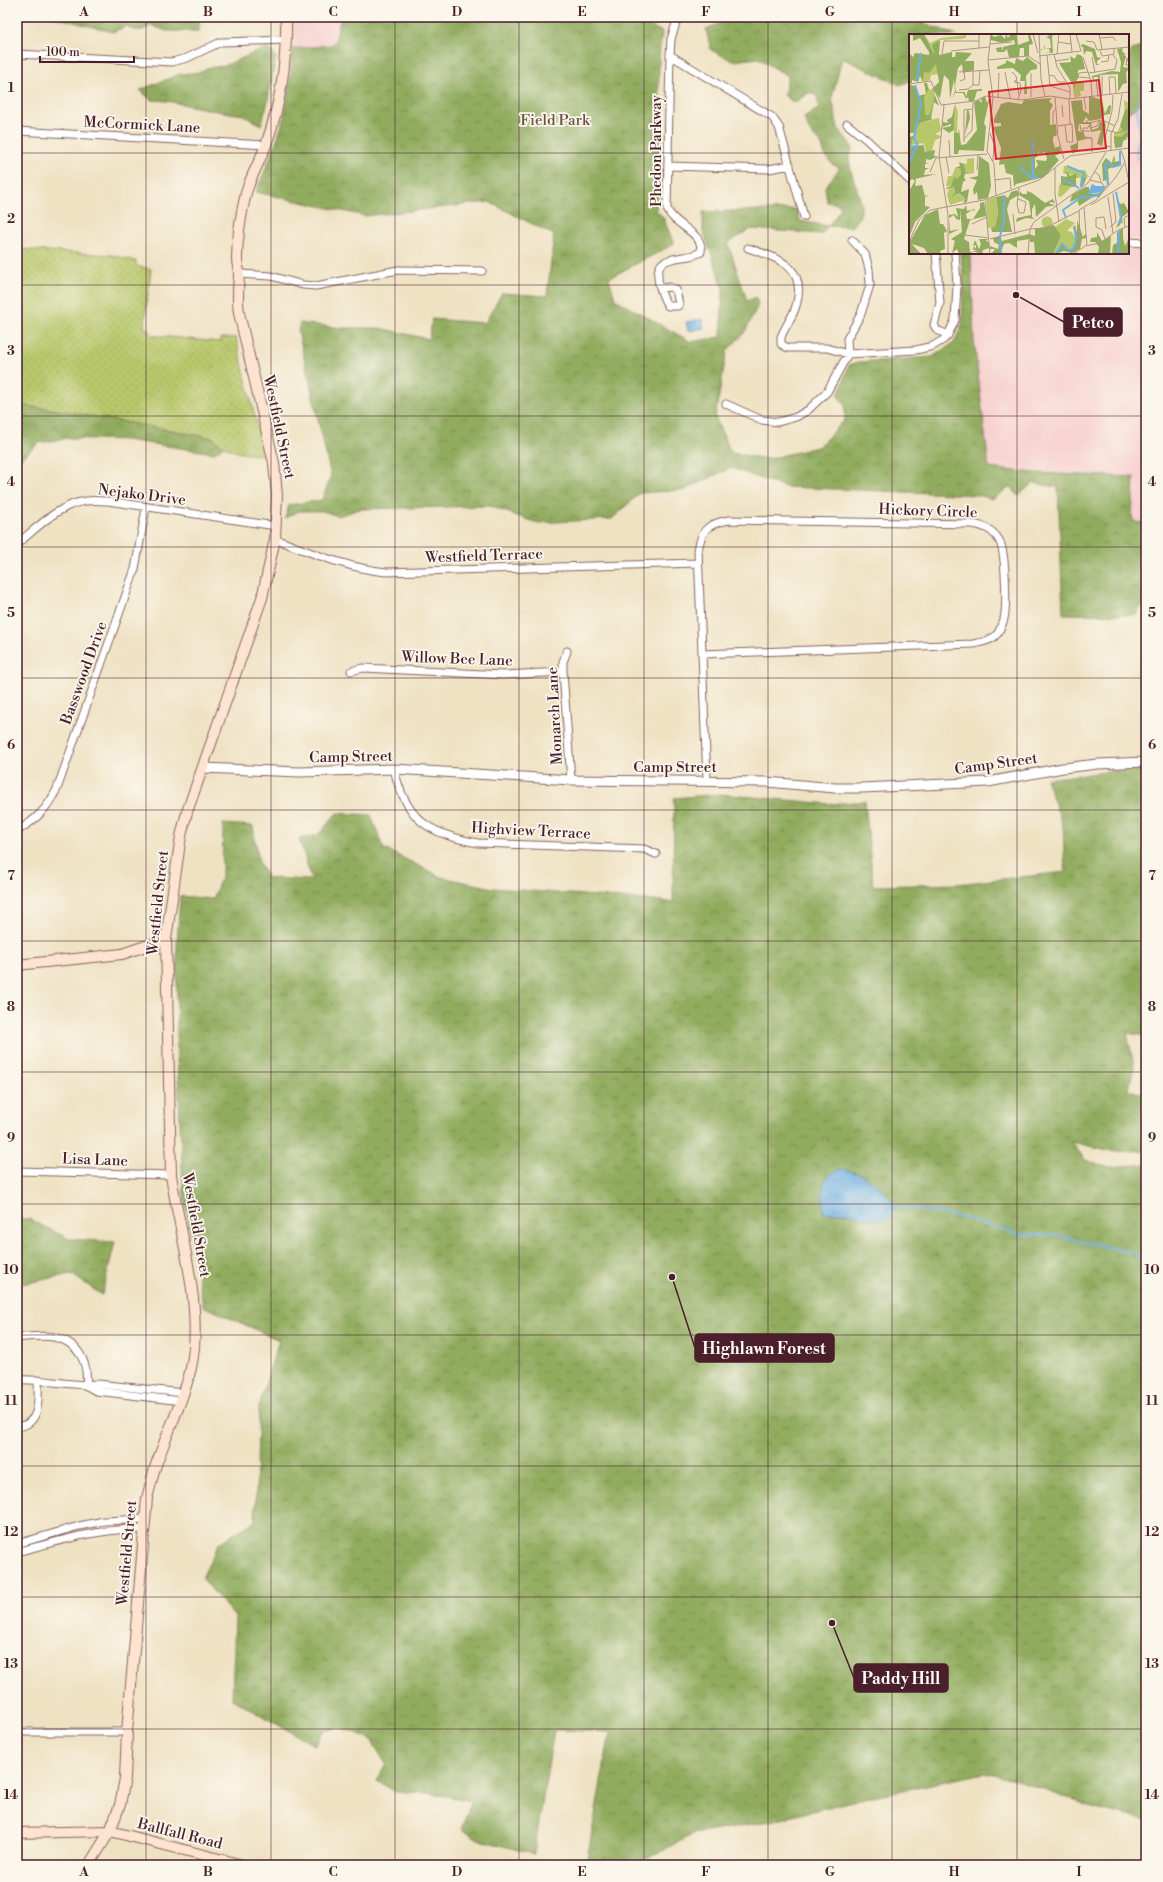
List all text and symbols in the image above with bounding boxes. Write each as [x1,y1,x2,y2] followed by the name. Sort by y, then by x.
[78,4,89,20] text: A
[203,4,213,20] text: B
[328,4,338,20] text: C
[452,4,462,20] text: D
[577,4,587,20] text: E
[701,4,711,20] text: F
[825,4,836,20] text: G
[949,4,960,20] text: H
[1076,4,1082,20] text: I
[909,34,1129,254] inset map
[40,38,134,64] scale bar
[46,45,80,60] text: 100 m
[8,80,15,96] text: 1
[1149,80,1156,96] text: 1
[647,94,666,207] street label: Phedon Parkway
[520,111,591,130] park label: Field Park
[83,112,201,138] street label: McCormick Lane
[7,211,15,227] text: 2
[1148,211,1156,227] text: 2
[1064,308,1122,336] callout: Petco
[1072,313,1114,333] text: Petco
[7,343,15,359] text: 3
[1148,343,1156,359] text: 3
[259,372,299,481] street label: Westfield Street
[7,474,16,490] text: 4
[1148,474,1157,490] text: 4
[97,480,187,510] street label: Nejako Drive
[878,500,978,522] street label: Hickory Circle
[424,544,543,568] street label: Westfield Terrace
[7,605,15,621] text: 5
[1148,605,1156,621] text: 5
[56,619,111,728] street label: Basswood Drive
[400,648,513,670] street label: Willow Bee Lane
[543,667,567,765] street label: Monarch Lane
[7,737,15,753] text: 6
[1148,737,1156,753] text: 6
[309,747,394,767] street label: Camp Street
[953,749,1039,779] street label: Camp Street
[633,758,717,777] street label: Camp Street
[471,818,591,844] street label: Highview Terrace
[143,849,173,958] street label: Westfield Street
[7,868,15,884] text: 7
[1148,868,1156,884] text: 7
[7,999,15,1015] text: 8
[1148,999,1156,1015] text: 8
[7,1130,15,1146] text: 9
[1148,1130,1156,1146] text: 9
[62,1149,128,1171] street label: Lisa Lane
[177,1170,215,1279] street label: Westfield Street
[3,1262,19,1278] text: 10
[1144,1262,1160,1278] text: 10
[695,1334,834,1362] callout: Highlawn Forest
[702,1339,826,1359] text: Highlawn Forest
[5,1393,18,1409] text: 11
[1146,1393,1159,1409] text: 11
[113,1499,141,1608] street label: Westfield Street
[4,1524,18,1540] text: 12
[1145,1524,1159,1540] text: 12
[4,1656,18,1672] text: 13
[1145,1656,1159,1672] text: 13
[854,1664,948,1692] callout: Paddy Hill
[862,1669,941,1689] text: Paddy Hill
[4,1787,18,1803] text: 14
[1145,1787,1159,1803] text: 14
[135,1814,225,1854] street label: Ballfall Road
[78,1864,89,1880] text: A
[203,1864,213,1880] text: B
[328,1864,338,1880] text: C
[452,1864,462,1880] text: D
[577,1864,587,1880] text: E
[701,1864,711,1880] text: F
[825,1864,836,1880] text: G
[949,1864,960,1880] text: H
[1076,1864,1082,1880] text: I

